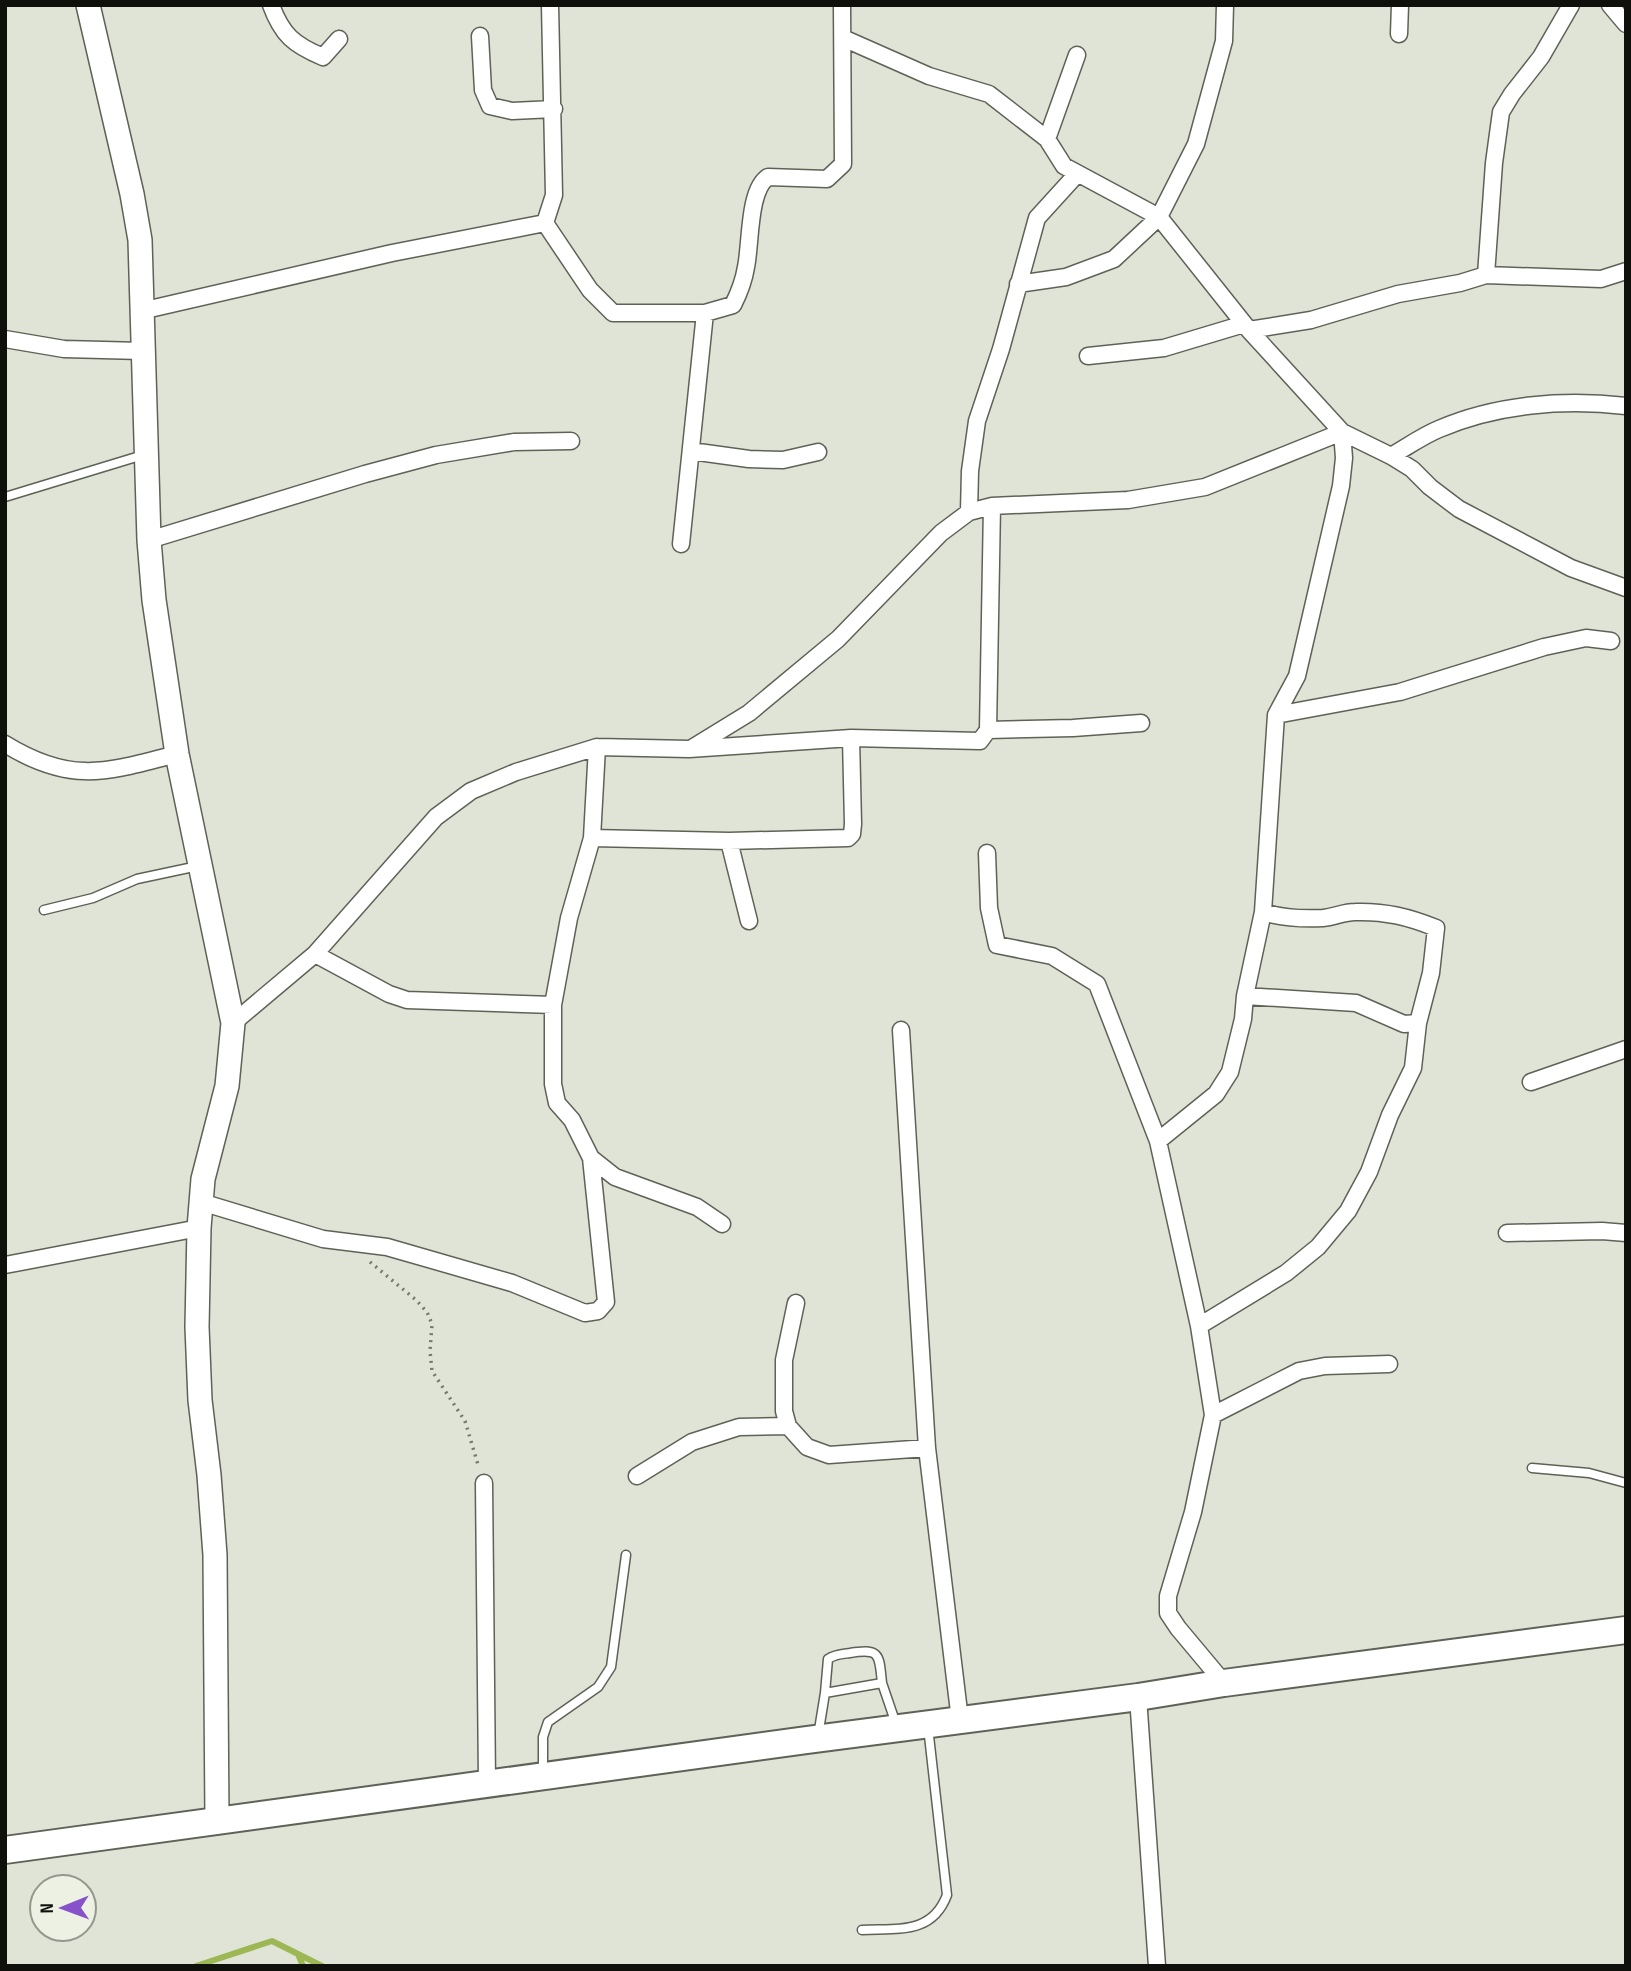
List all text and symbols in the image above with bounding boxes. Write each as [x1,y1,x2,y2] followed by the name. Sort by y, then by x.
[28,1873,98,1943] north arrow
[36,1903,59,1914] text: N

